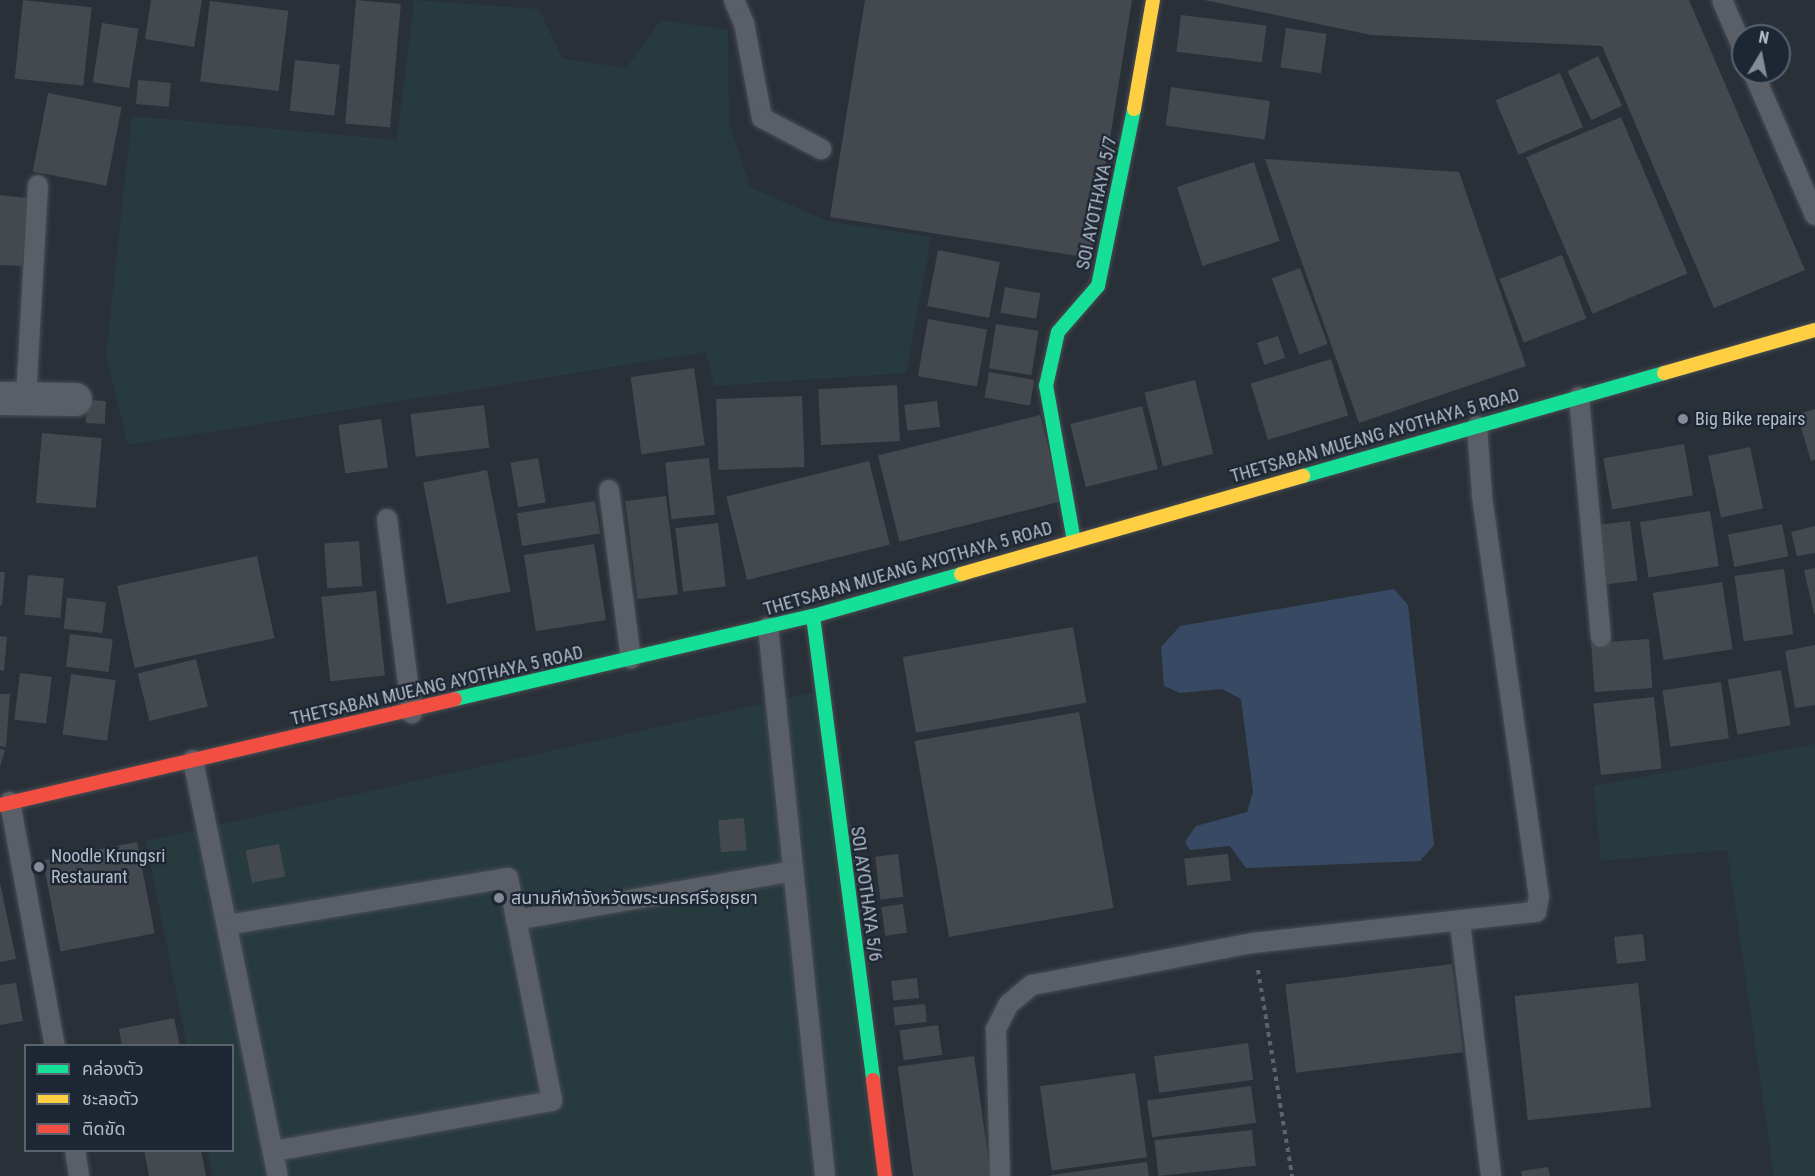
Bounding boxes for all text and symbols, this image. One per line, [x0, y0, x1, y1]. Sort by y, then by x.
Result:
north arrow [1731, 24, 1791, 84]
text: N [1757, 28, 1770, 48]
street label: SOI AYOTHAYA 5/7 [1072, 134, 1122, 272]
street label: THETSABAN MUEANG AYOTHAYA 5 ROAD [1228, 384, 1522, 488]
place label: Big Bike repairs [1695, 408, 1806, 430]
marker: Big Bike repairs [1676, 412, 1690, 426]
street label: THETSABAN MUEANG AYOTHAYA 5 ROAD [761, 517, 1055, 621]
street label: THETSABAN MUEANG AYOTHAYA 5 ROAD [289, 642, 585, 730]
street label: SOI AYOTHAYA 5/6 [846, 825, 886, 963]
place label: Noodle Krungsri Restaurant [51, 846, 165, 888]
marker: Noodle Krungsri Restaurant [32, 860, 46, 874]
place label: สนามกีฬาจังหวัดพระนครศรีอยุธยา [511, 887, 758, 909]
marker: สนามกีฬาจังหวัดพระนครศรีอยุธยา [492, 891, 506, 905]
legend [24, 1044, 234, 1152]
text: คล่องตัว [82, 1058, 144, 1079]
text: ชะลอตัว [82, 1088, 139, 1109]
text: ติดขัด [82, 1118, 125, 1139]

